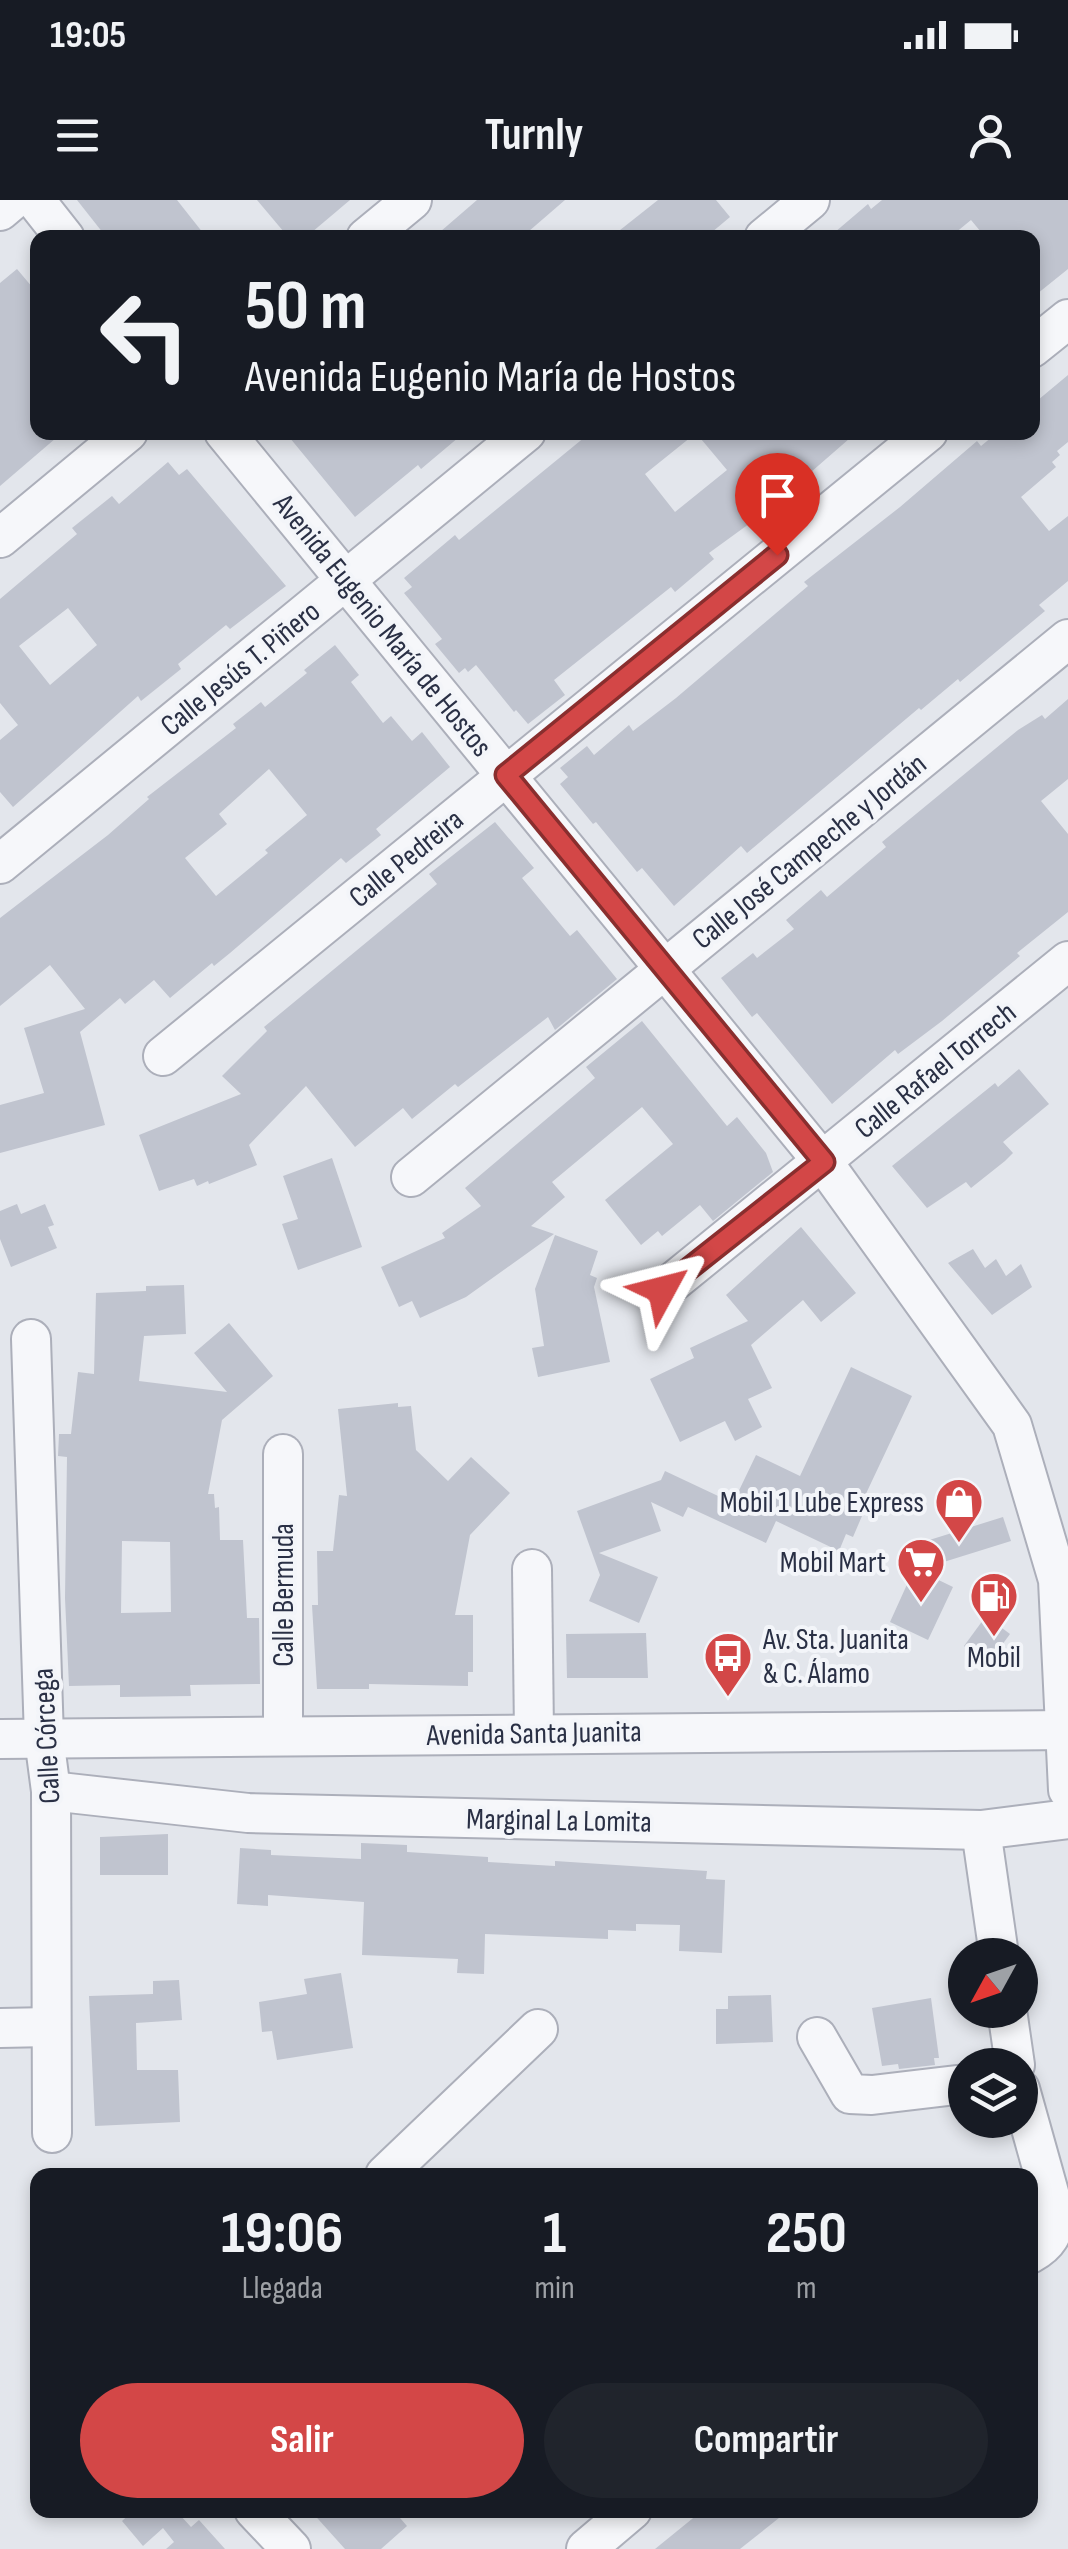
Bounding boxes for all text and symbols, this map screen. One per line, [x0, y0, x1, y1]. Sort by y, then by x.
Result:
text: 19:05 [50, 13, 126, 58]
icon: menu [50, 108, 105, 163]
text: Turnly [485, 108, 583, 163]
icon: person [963, 108, 1018, 163]
text: 50 m [245, 265, 366, 349]
icon: left [80, 270, 210, 400]
text: Avenida Eugenio María de Hostos [245, 350, 736, 405]
pin [735, 453, 820, 556]
icon: arrive [750, 468, 805, 523]
street label: Avenida Eugenio María de Hostos [265, 486, 499, 764]
street label: Calle Jesús T. Piñero [154, 594, 328, 744]
street label: Calle José Campeche y Jordán [685, 746, 934, 957]
street label: Calle Pedreira [342, 802, 471, 916]
street label: Calle Rafael Torrech [848, 995, 1024, 1147]
position arrow [610, 1238, 714, 1342]
shop icon: Mobil 1 Lube Express [933, 1476, 985, 1544]
place label: Mobil 1 Lube Express [720, 1485, 924, 1521]
street label: Calle Bermuda [266, 1523, 302, 1667]
supermarket icon: Mobil Mart [895, 1536, 947, 1604]
place label: Mobil Mart [780, 1545, 886, 1581]
fuel station icon: Mobil [968, 1570, 1020, 1638]
place label: Av. Sta. Juanita & C. Álamo [762, 1622, 909, 1692]
bus stop icon: Av. Sta. Juanita & C. Álamo [702, 1630, 754, 1698]
place label: Mobil [967, 1640, 1021, 1676]
street label: Calle Córcega [25, 1667, 69, 1805]
street label: Avenida Santa Juanita [425, 1714, 642, 1754]
street label: Marginal La Lomita [466, 1801, 652, 1841]
north arrow [948, 1938, 1038, 2028]
map controls [948, 1938, 1038, 2138]
button: layers [948, 2048, 1038, 2138]
text: 19:06 [221, 2198, 343, 2270]
text: 1 [543, 2198, 566, 2270]
text: 250 [766, 2198, 847, 2270]
text: Llegada [242, 2269, 323, 2308]
text: min [534, 2269, 575, 2308]
text: m [796, 2269, 817, 2308]
button: Salir [80, 2383, 524, 2498]
button: Compartir [544, 2383, 988, 2498]

